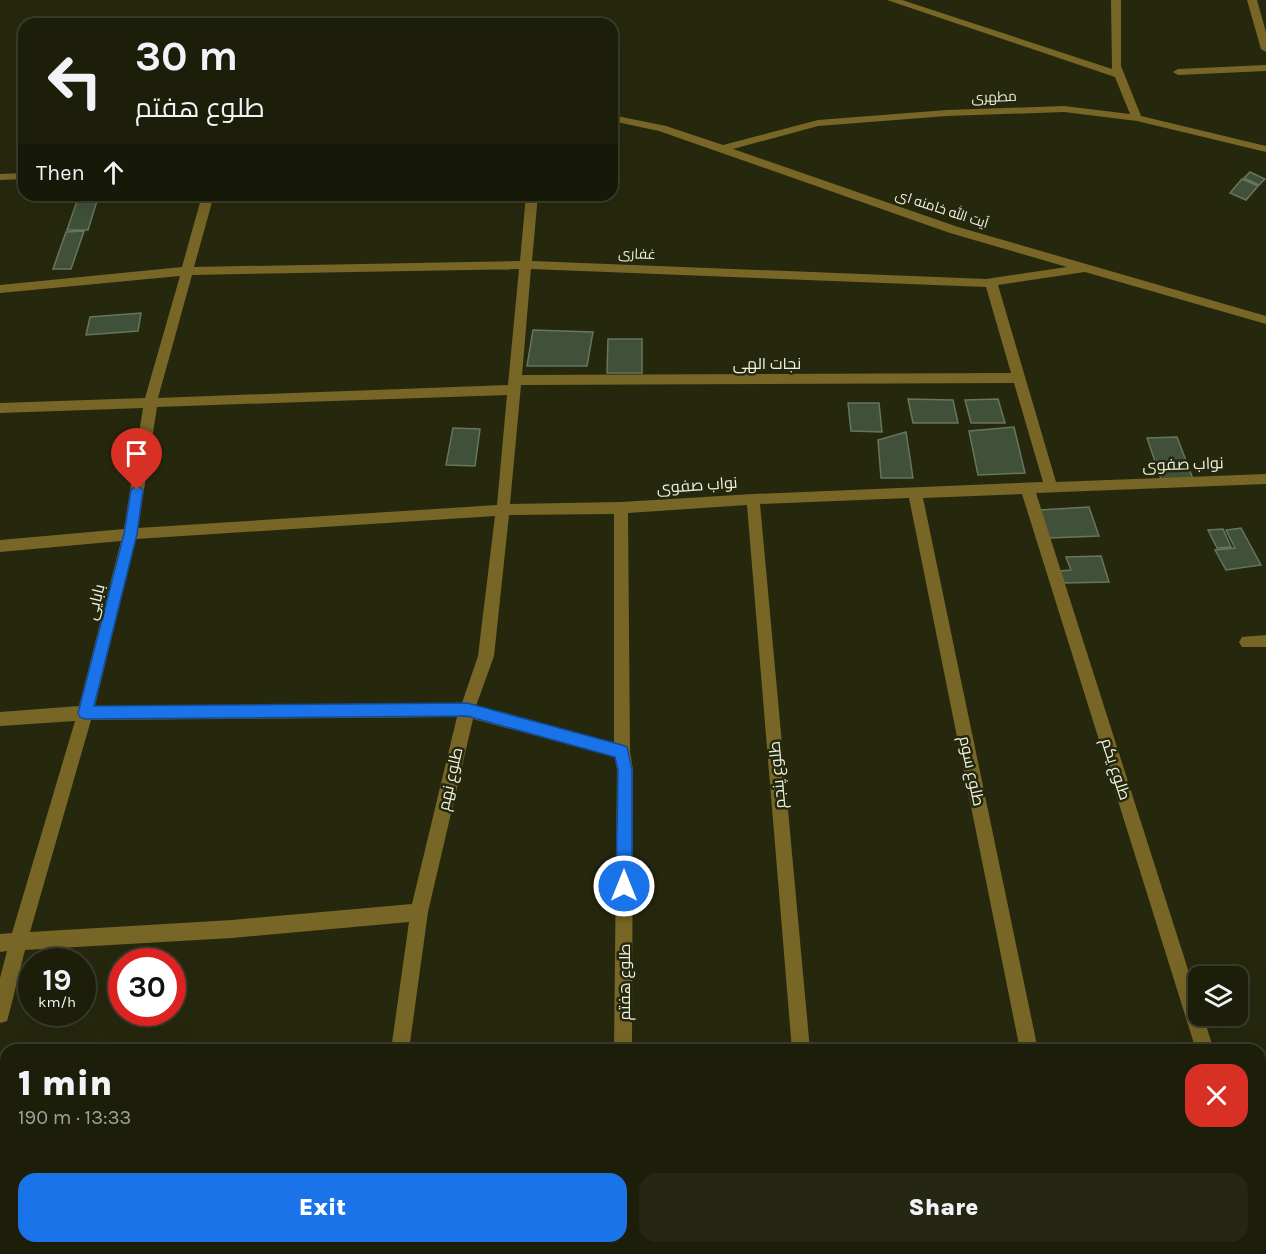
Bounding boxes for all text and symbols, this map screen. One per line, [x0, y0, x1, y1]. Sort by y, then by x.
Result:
text: 30 m [135, 31, 238, 81]
icon: left [36, 42, 114, 120]
street label: مطهری [971, 88, 1017, 106]
text: طلوع هفتم [135, 92, 265, 124]
icon: ahead [97, 156, 130, 189]
text: Then [36, 160, 85, 186]
street label: آیت الله خامنه ای [893, 185, 991, 232]
street label: غفاری [618, 245, 656, 263]
street label: نجات الهی [733, 354, 801, 374]
pin [111, 428, 162, 490]
icon: arrive [120, 437, 153, 470]
street label: نواب صفوی [1142, 453, 1224, 476]
street label: نواب صفوی [656, 473, 738, 498]
street label: بابایی [81, 582, 110, 622]
street label: طلوع سوم [953, 734, 989, 808]
street label: طلوع یکم [1095, 736, 1135, 803]
street label: طلوع پنجم [765, 740, 791, 810]
street label: طلوع نهم [434, 746, 468, 813]
position arrow [592, 854, 656, 918]
street label: طلوع هفتم [615, 944, 636, 1020]
speed limit sign: 30 [108, 948, 186, 1026]
text: 19 [42, 962, 71, 998]
map controls [1188, 966, 1248, 1026]
button: layers [1188, 966, 1248, 1026]
text: km/h [38, 993, 76, 1011]
text: 1 min [18, 1062, 112, 1104]
button: close [1185, 1064, 1248, 1127]
text: 190 m · 13:33 [18, 1106, 131, 1129]
button: Exit [18, 1173, 627, 1242]
button: Share [639, 1173, 1248, 1242]

